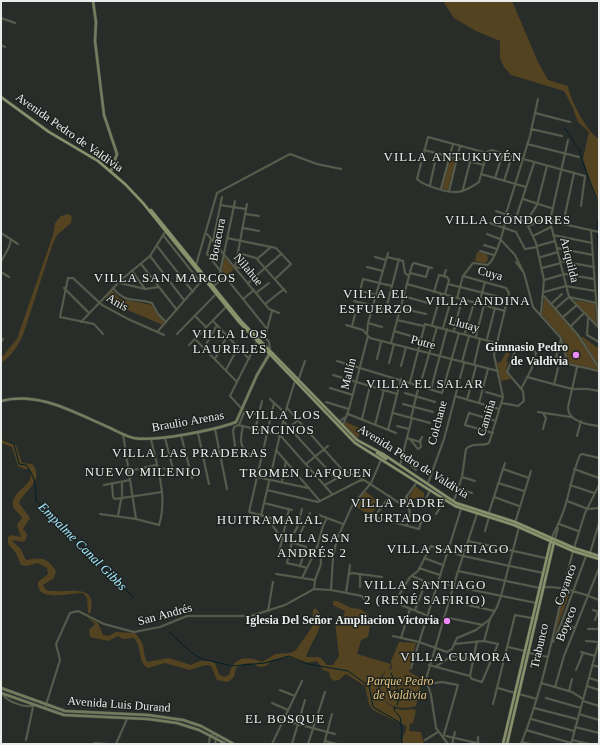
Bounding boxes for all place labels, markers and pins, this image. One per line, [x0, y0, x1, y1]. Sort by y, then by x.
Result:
place label: Gimnasio Pedro de Valdivia [485, 341, 568, 369]
marker: Gimnasio Pedro de Valdivia [571, 350, 581, 360]
place label: Iglesia Del Señor Ampliacion Victoria [245, 614, 439, 628]
marker: Iglesia Del Señor Ampliacion Victoria [442, 616, 452, 626]

